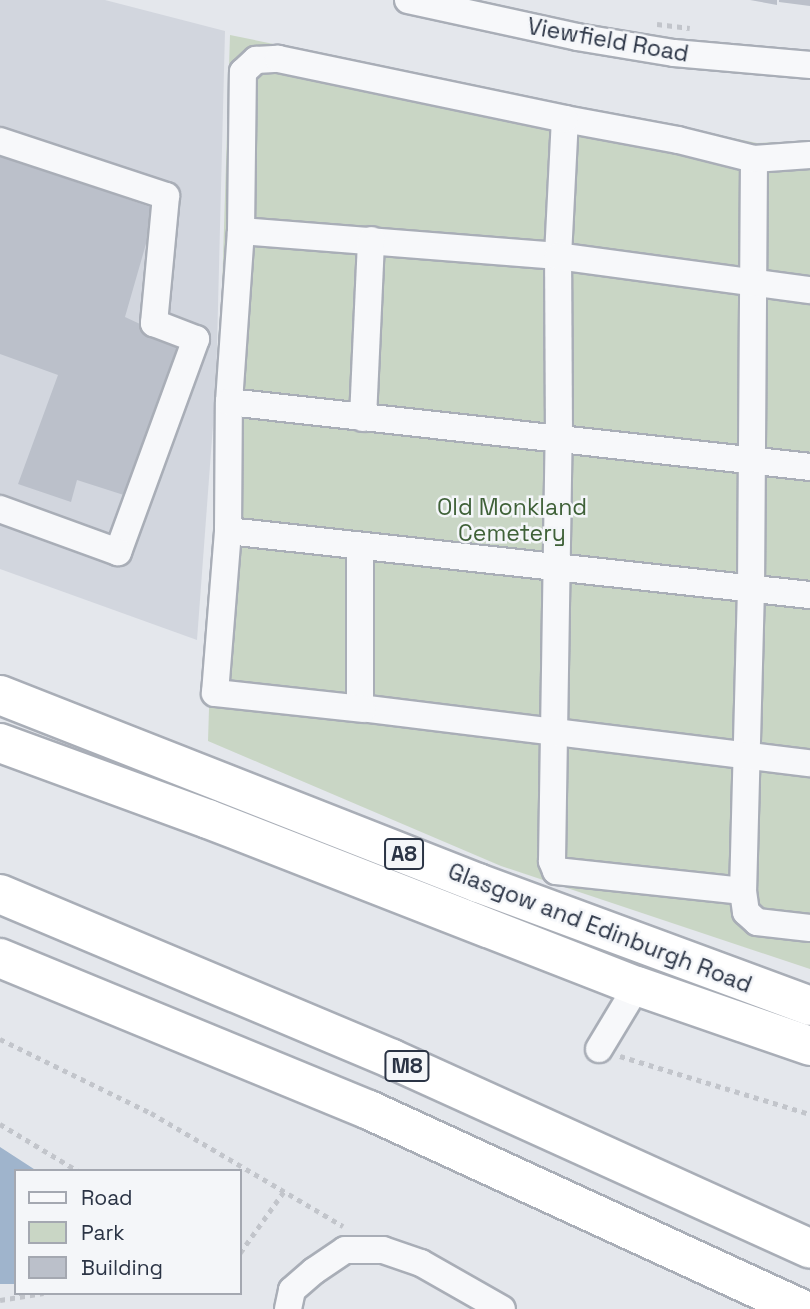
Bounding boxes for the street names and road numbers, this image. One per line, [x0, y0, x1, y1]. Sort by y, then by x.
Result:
street label: Viewfield Road [525, 12, 691, 68]
road number: A8 [383, 836, 425, 872]
street label: Glasgow and Edinburgh Road [444, 857, 756, 999]
road number: M8 [384, 1048, 430, 1084]

